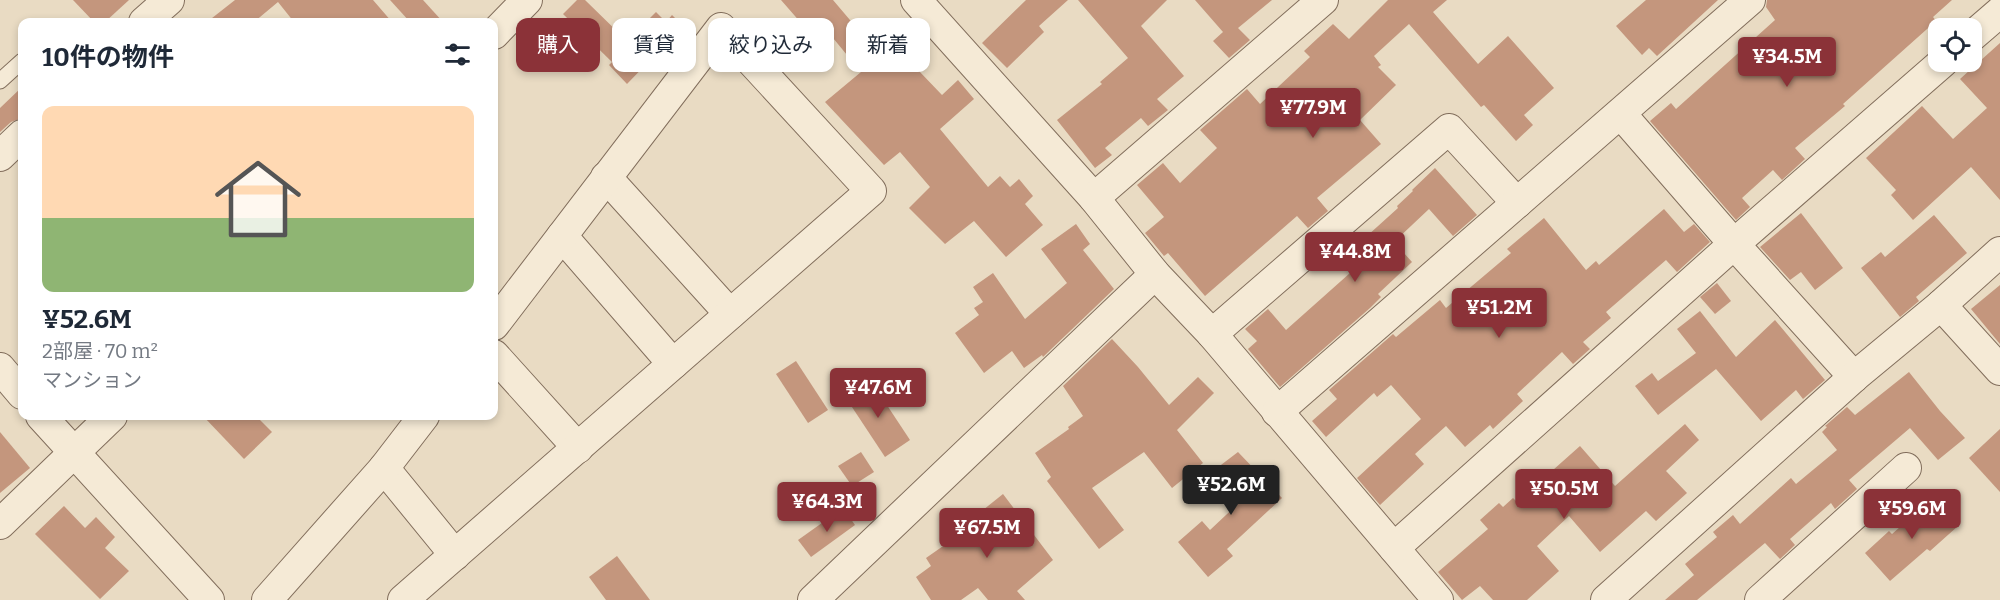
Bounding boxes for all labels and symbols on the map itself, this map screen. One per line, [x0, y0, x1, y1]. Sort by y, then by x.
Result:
pin: ¥34.5M [1738, 37, 1836, 88]
pin: ¥77.9M [1264, 88, 1362, 139]
pin: ¥44.8M [1306, 232, 1404, 283]
pin: ¥51.2M [1450, 288, 1548, 339]
pin: ¥47.6M [829, 368, 927, 419]
pin: ¥52.6M [1182, 465, 1280, 516]
pin: ¥50.5M [1515, 469, 1613, 520]
pin: ¥64.3M [778, 482, 876, 533]
pin: ¥59.6M [1863, 489, 1961, 540]
pin: ¥67.5M [938, 508, 1036, 559]

